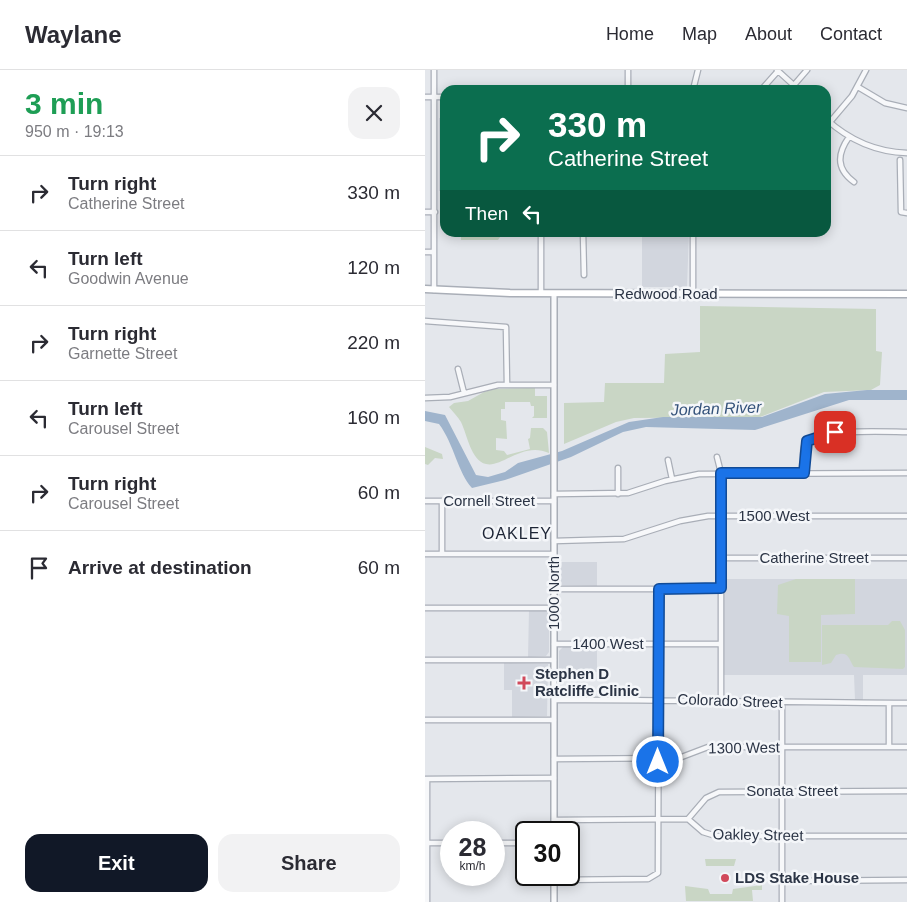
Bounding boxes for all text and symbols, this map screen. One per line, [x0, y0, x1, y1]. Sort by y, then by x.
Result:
text: Waylane [25, 21, 121, 48]
text: Home [606, 24, 654, 44]
text: Map [682, 24, 717, 44]
text: About [745, 24, 792, 44]
text: Contact [820, 24, 882, 44]
text: 3 min [25, 87, 103, 120]
button: close [348, 87, 400, 139]
icon: right [465, 105, 530, 170]
text: 330 m [548, 105, 647, 144]
text: 950 m · 19:13 [25, 123, 124, 140]
text: Catherine Street [548, 146, 708, 171]
text: Turn right [68, 173, 156, 194]
icon: right [25, 179, 53, 207]
text: 330 m [347, 182, 400, 203]
text: Catherine Street [68, 195, 185, 212]
icon: left [518, 200, 546, 228]
text: Then [465, 203, 508, 224]
text: Turn left [68, 248, 143, 269]
icon: left [25, 254, 53, 282]
text: 120 m [347, 257, 400, 278]
text: Goodwin Avenue [68, 270, 189, 287]
street label: Redwood Road [614, 285, 718, 302]
text: Turn right [68, 323, 156, 344]
icon: right [25, 329, 53, 357]
text: 220 m [347, 332, 400, 353]
text: Garnette Street [68, 345, 177, 362]
text: Turn left [68, 398, 143, 419]
water label: Jordan River [669, 398, 762, 419]
icon: left [25, 404, 53, 432]
text: 160 m [347, 407, 400, 428]
pin [814, 411, 856, 453]
icon: arrive [821, 418, 849, 446]
text: Carousel Street [68, 420, 179, 437]
text: Turn right [68, 473, 156, 494]
icon: right [25, 479, 53, 507]
text: 60 m [358, 482, 400, 503]
street label: Cornell Street [443, 492, 536, 509]
text: Carousel Street [68, 495, 179, 512]
street label: 1500 West [738, 507, 811, 524]
district label: OAKLEY [482, 525, 552, 542]
street label: Catherine Street [759, 549, 869, 566]
icon: arrive [25, 554, 53, 582]
street label: 1000 North [545, 556, 562, 630]
text: Arrive at destination [68, 557, 252, 578]
text: 60 m [358, 557, 400, 578]
street label: 1400 West [572, 635, 645, 652]
place label: Stephen D Ratcliffe Clinic [535, 665, 639, 699]
marker: Stephen D Ratcliffe Clinic [517, 676, 531, 690]
street label: Colorado Street [677, 690, 784, 711]
position arrow [631, 735, 683, 787]
street label: 1300 West [708, 738, 781, 757]
street label: Sonata Street [746, 782, 839, 799]
speed limit sign: 30 [515, 821, 580, 886]
street label: Oakley Street [712, 825, 804, 844]
text: 28 [459, 833, 486, 861]
button: Exit [25, 834, 208, 892]
button: Share [218, 834, 400, 892]
text: km/h [459, 859, 486, 873]
place label: LDS Stake House [735, 869, 859, 886]
marker: LDS Stake House [719, 872, 731, 884]

